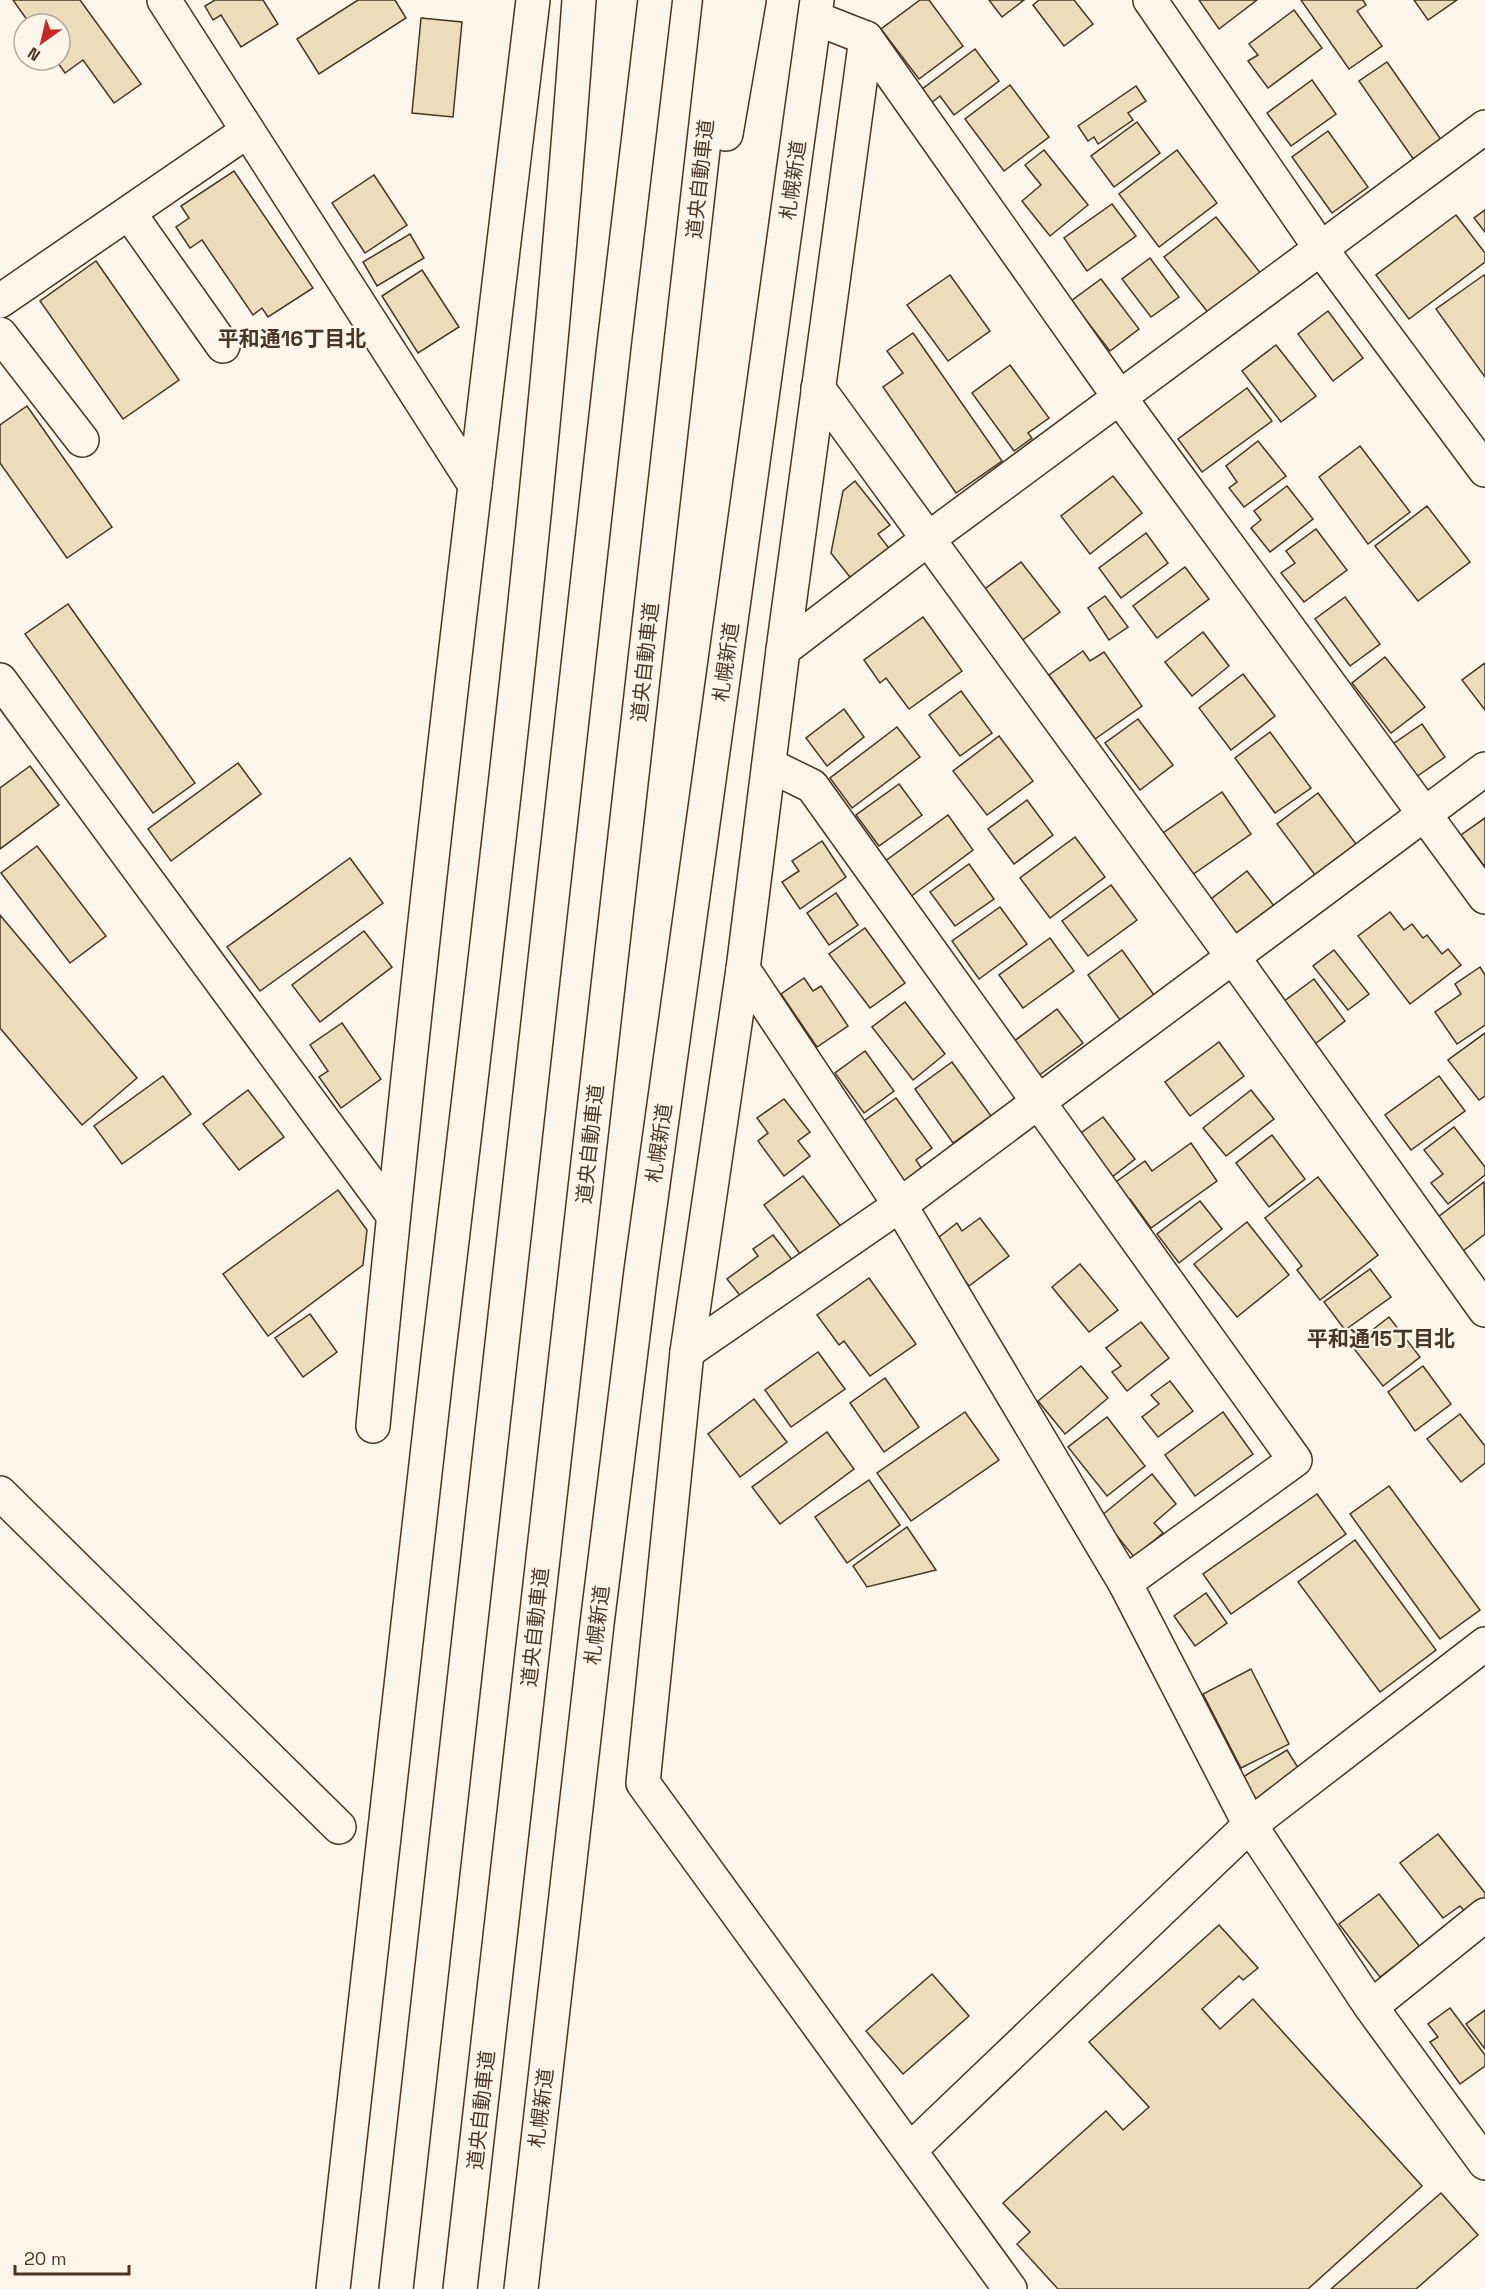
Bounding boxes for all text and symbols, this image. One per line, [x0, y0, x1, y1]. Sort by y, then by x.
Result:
north arrow [12, 12, 72, 72]
text: N [24, 42, 44, 66]
street label: 道央自動車道 [681, 118, 719, 240]
street label: 札幌新道 [775, 139, 811, 221]
district label: 平和通16丁目北 [218, 325, 366, 352]
street label: 道央自動車道 [626, 601, 664, 723]
street label: 札幌新道 [708, 621, 744, 703]
street label: 道央自動車道 [571, 1083, 609, 1205]
street label: 札幌新道 [641, 1102, 677, 1184]
district label: 平和通15丁目北 [1307, 1325, 1455, 1352]
street label: 道央自動車道 [516, 1566, 554, 1688]
street label: 札幌新道 [579, 1584, 615, 1666]
street label: 道央自動車道 [462, 2049, 500, 2171]
street label: 札幌新道 [523, 2067, 559, 2149]
scale bar [15, 2238, 129, 2276]
text: 20 m [24, 2247, 67, 2270]

